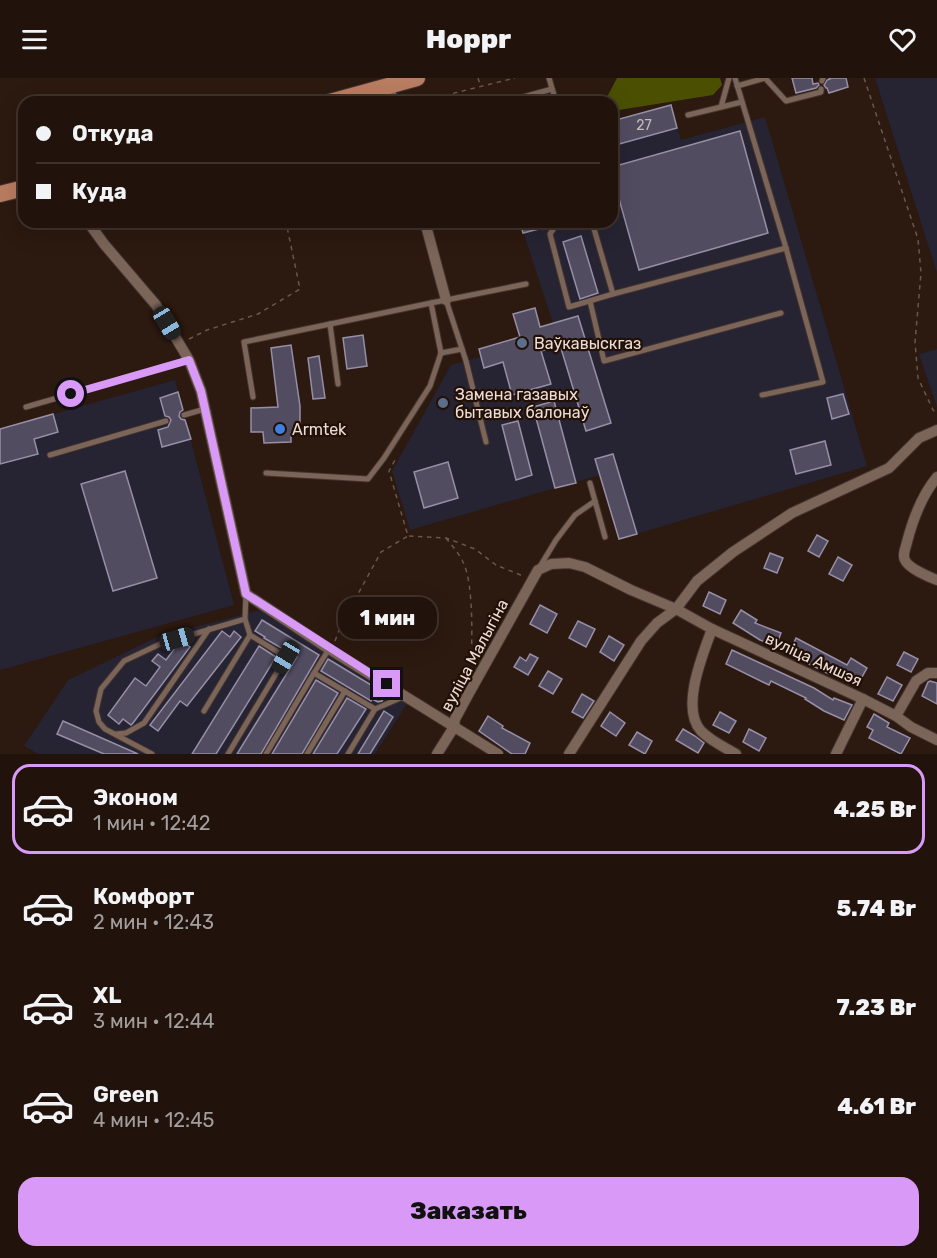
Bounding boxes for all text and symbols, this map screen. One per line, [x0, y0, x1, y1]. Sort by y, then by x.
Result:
icon: menu [18, 23, 51, 56]
text: Hoppr [426, 23, 511, 55]
icon: heart [886, 23, 919, 56]
house number: 27 [636, 117, 652, 134]
text: Откуда [72, 120, 154, 147]
text: Куда [72, 178, 127, 205]
car [150, 303, 184, 343]
place label: Ваўкавыскгаз [534, 334, 641, 353]
marker: Ваўкавыскгаз [515, 336, 529, 350]
route start [57, 380, 84, 407]
place label: Замена газавых бытавых балонаў [455, 385, 590, 422]
marker: Замена газавых бытавых балонаў [436, 396, 450, 410]
place label: Armtek [292, 420, 347, 439]
marker: Armtek [273, 422, 287, 436]
street label: вуліца Малыгіна [437, 596, 512, 715]
callout: 1 мин [338, 597, 436, 639]
text: 1 мин [360, 606, 415, 630]
car [157, 625, 197, 653]
street label: вуліца Амшэя [762, 629, 865, 690]
car [269, 637, 303, 677]
route end [373, 670, 400, 697]
icon: car [21, 782, 75, 836]
text: Эконом [93, 784, 178, 811]
text: 4.25 Br [833, 796, 916, 823]
text: 1 мин · 12:42 [93, 811, 210, 835]
icon: car [21, 881, 75, 935]
text: Комфорт [93, 883, 194, 910]
text: 5.74 Br [836, 895, 916, 922]
text: 2 мин · 12:43 [93, 910, 214, 934]
icon: car [21, 980, 75, 1034]
text: XL [93, 982, 121, 1009]
text: 7.23 Br [837, 994, 916, 1021]
text: 3 мин · 12:44 [93, 1009, 215, 1033]
icon: car [21, 1079, 75, 1133]
text: Green [93, 1081, 159, 1108]
text: 4.61 Br [837, 1093, 916, 1120]
text: 4 мин · 12:45 [93, 1108, 214, 1132]
button: Заказать [18, 1177, 919, 1246]

